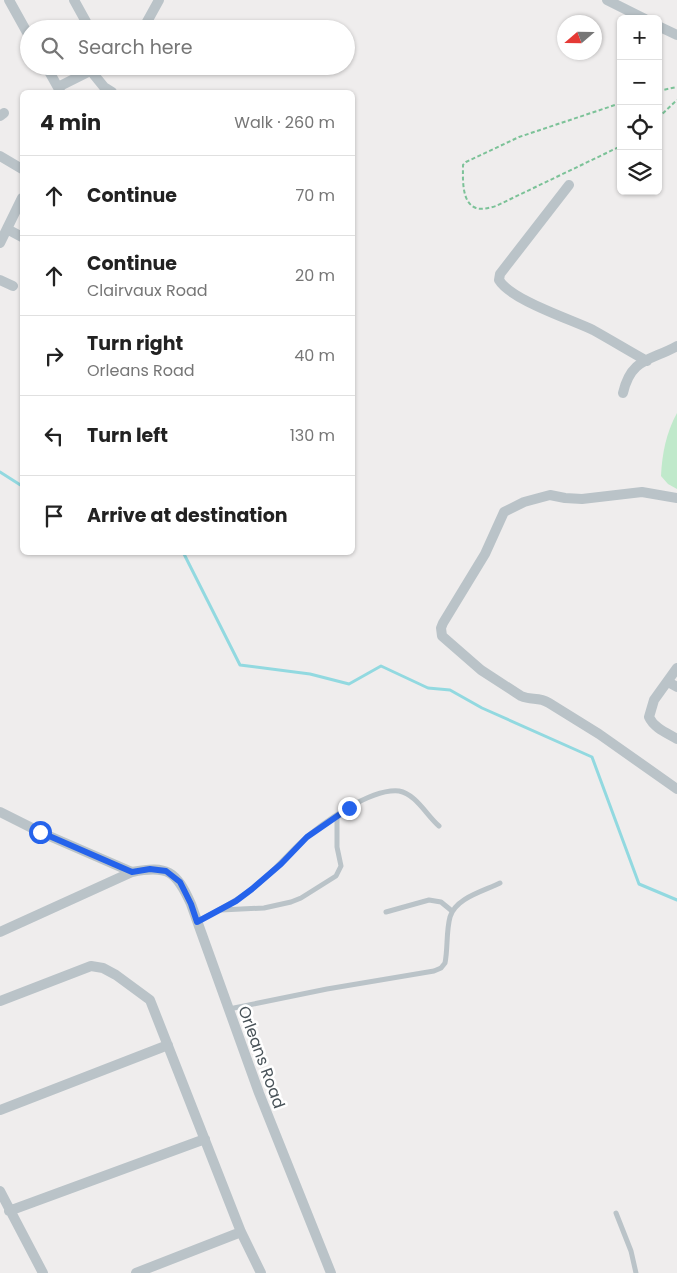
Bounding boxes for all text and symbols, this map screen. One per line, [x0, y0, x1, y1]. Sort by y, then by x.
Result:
north arrow [557, 15, 602, 60]
map controls [617, 15, 662, 195]
button: + [617, 15, 662, 60]
search box [20, 20, 355, 75]
icon: search [38, 34, 66, 62]
text: Search here [78, 34, 192, 61]
button: − [617, 60, 662, 105]
button: locate [617, 105, 662, 150]
text: 4 min [40, 108, 101, 137]
text: Walk · 260 m [234, 111, 335, 134]
button: layers [617, 150, 662, 195]
icon: ahead [40, 182, 68, 210]
text: Continue [87, 182, 177, 209]
text: 70 m [295, 184, 335, 207]
text: Continue [87, 250, 177, 277]
icon: ahead [40, 262, 68, 290]
text: 20 m [295, 264, 335, 287]
text: Clairvaux Road [87, 279, 208, 302]
text: Turn right [87, 330, 183, 357]
icon: right [40, 342, 68, 370]
text: 40 m [294, 344, 335, 367]
text: Orleans Road [87, 359, 195, 382]
icon: left [40, 422, 68, 450]
text: Turn left [87, 422, 168, 449]
text: 130 m [290, 424, 335, 447]
icon: arrive [40, 502, 68, 530]
text: Arrive at destination [87, 502, 288, 529]
route end [338, 797, 361, 820]
route start [29, 821, 52, 844]
street label: Orleans Road [232, 1003, 291, 1112]

